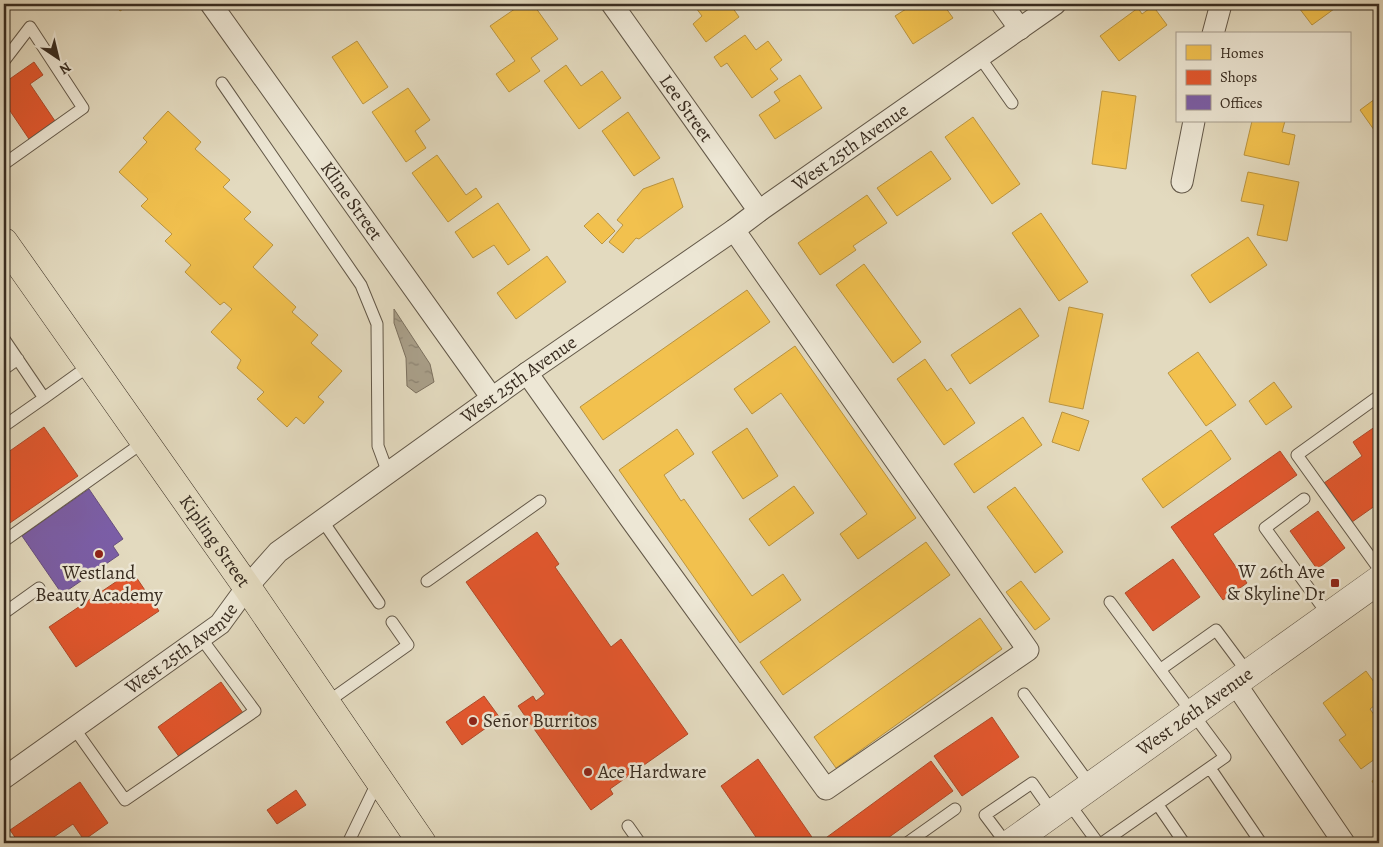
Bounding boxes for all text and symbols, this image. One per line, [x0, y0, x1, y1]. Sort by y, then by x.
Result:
north arrow [32, 32, 82, 82]
legend [1176, 32, 1350, 122]
text: Homes [1220, 43, 1264, 63]
text: N [56, 58, 75, 79]
text: Shops [1220, 67, 1257, 87]
street label: Lee Street [653, 69, 719, 147]
text: Offices [1220, 93, 1263, 113]
street label: West 25th Avenue [786, 97, 914, 197]
street label: Kline Street [314, 156, 389, 246]
street label: West 25th Avenue [455, 329, 582, 430]
street label: Kipling Street [173, 490, 256, 593]
marker: Westland Beauty Academy [93, 548, 105, 560]
place label: W 26th Ave & Skyline Dr [1227, 559, 1325, 607]
place label: Westland Beauty Academy [35, 560, 163, 608]
marker: W 26th Ave & Skyline Dr [1329, 577, 1341, 589]
street label: West 25th Avenue [119, 598, 244, 701]
street label: West 26th Avenue [1131, 661, 1258, 763]
place label: Señor Burritos [483, 708, 597, 734]
marker: Señor Burritos [467, 715, 479, 727]
place label: Ace Hardware [597, 759, 707, 785]
marker: Ace Hardware [582, 766, 594, 778]

